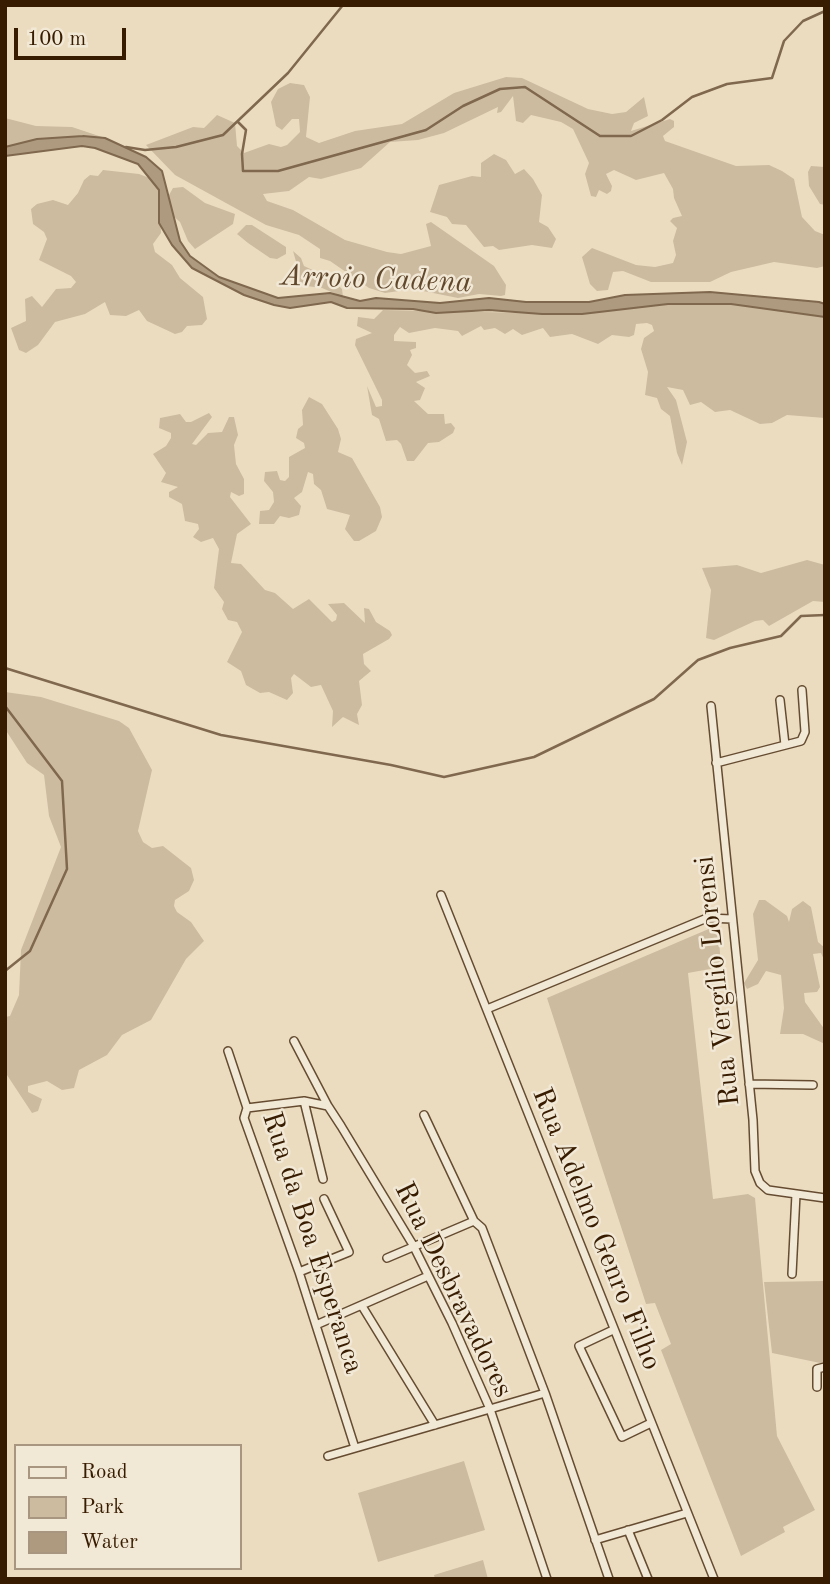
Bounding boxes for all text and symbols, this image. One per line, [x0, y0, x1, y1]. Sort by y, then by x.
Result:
scale bar [18, 14, 130, 58]
text: 100 m [27, 29, 86, 50]
water label: Arroio Cadena [280, 259, 472, 301]
street label: Rua Vergílio Lorensi [688, 854, 748, 1108]
street label: Rua Adelmo Genro Filho [524, 1083, 668, 1375]
street label: Rua da Boa Esperanca [254, 1108, 370, 1378]
street label: Rua Desbravadores [386, 1177, 520, 1403]
legend [14, 1444, 242, 1570]
text: Road [81, 1462, 128, 1483]
text: Park [81, 1497, 124, 1518]
text: Water [81, 1532, 138, 1553]

